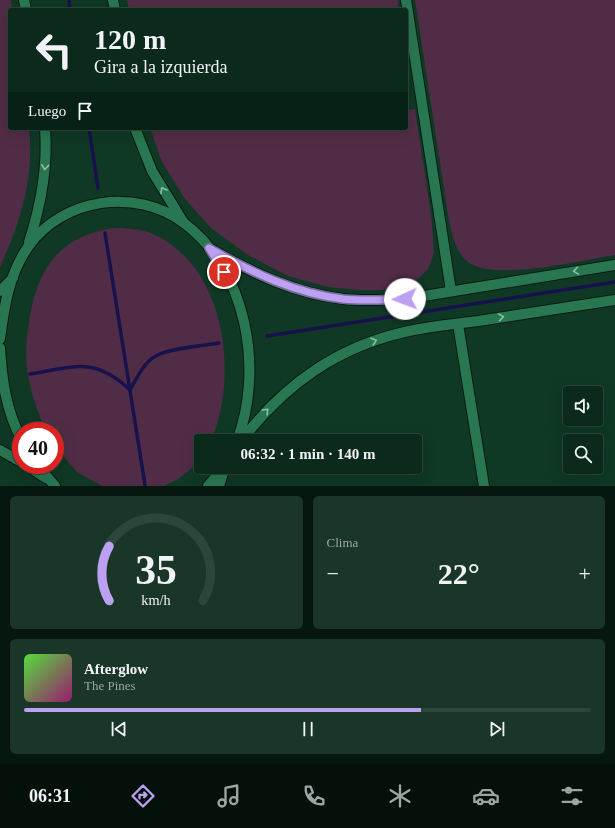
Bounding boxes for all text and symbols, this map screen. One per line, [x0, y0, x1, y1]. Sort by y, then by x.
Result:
icon: left [28, 24, 80, 76]
text: 120 m [94, 24, 166, 55]
text: Gira a la izquierda [94, 57, 227, 77]
icon: arrive [74, 100, 96, 122]
text: Luego [28, 103, 66, 119]
one-way arrow [41, 164, 50, 170]
one-way arrow [160, 187, 167, 194]
pin [207, 255, 241, 289]
icon: arrive [213, 261, 235, 283]
one-way arrow [573, 266, 580, 275]
position arrow [384, 278, 426, 320]
one-way arrow [498, 313, 504, 322]
one-way arrow [370, 337, 377, 346]
map controls [563, 386, 603, 474]
button: sound [563, 386, 603, 426]
one-way arrow [261, 408, 269, 416]
speed limit sign: 40 [12, 422, 64, 474]
button: search [563, 434, 603, 474]
text: 06:32 · 1 min · 140 m [241, 446, 376, 462]
text: Clima [327, 535, 358, 550]
text: 35 [135, 546, 177, 592]
text: 22° [438, 557, 480, 590]
text: − [327, 561, 339, 586]
text: + [579, 561, 591, 586]
text: km/h [142, 591, 171, 607]
text: Afterglow [84, 661, 148, 677]
text: The Pines [84, 678, 136, 693]
icon: previous [108, 718, 130, 740]
icon: pause [297, 718, 319, 740]
icon: next [486, 718, 508, 740]
icon: directions [129, 782, 157, 810]
icon: music [215, 782, 243, 810]
icon: phone [300, 782, 328, 810]
icon: climate [386, 782, 414, 810]
icon: car [472, 782, 500, 810]
icon: filters [558, 782, 586, 810]
text: 06:31 [29, 786, 71, 806]

